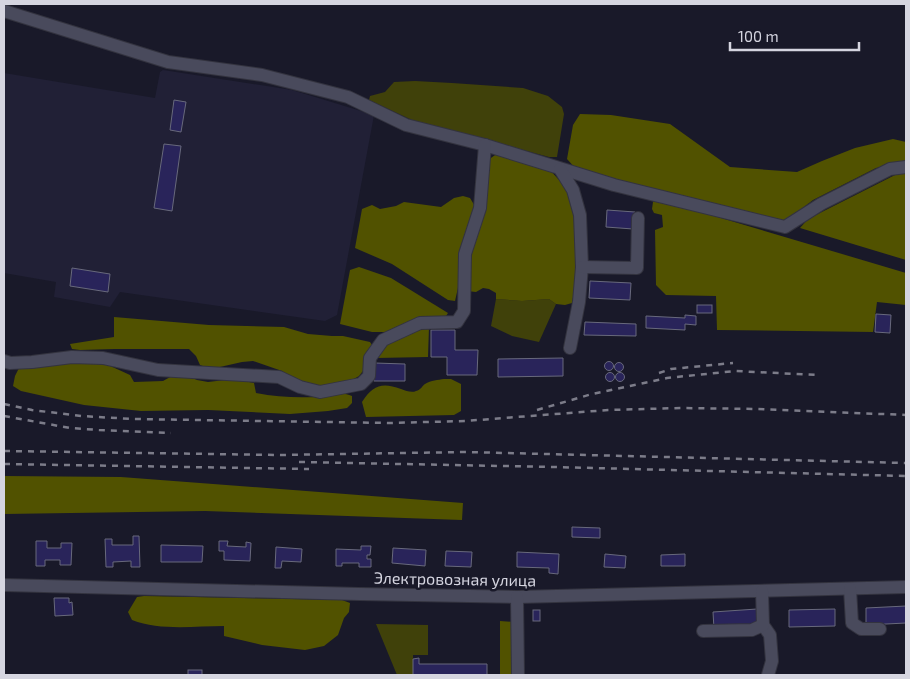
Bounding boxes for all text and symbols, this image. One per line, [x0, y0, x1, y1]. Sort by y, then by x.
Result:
scale bar [730, 20, 859, 52]
text: 100 m [738, 27, 779, 45]
street label: Электровозная улица [374, 568, 536, 590]

